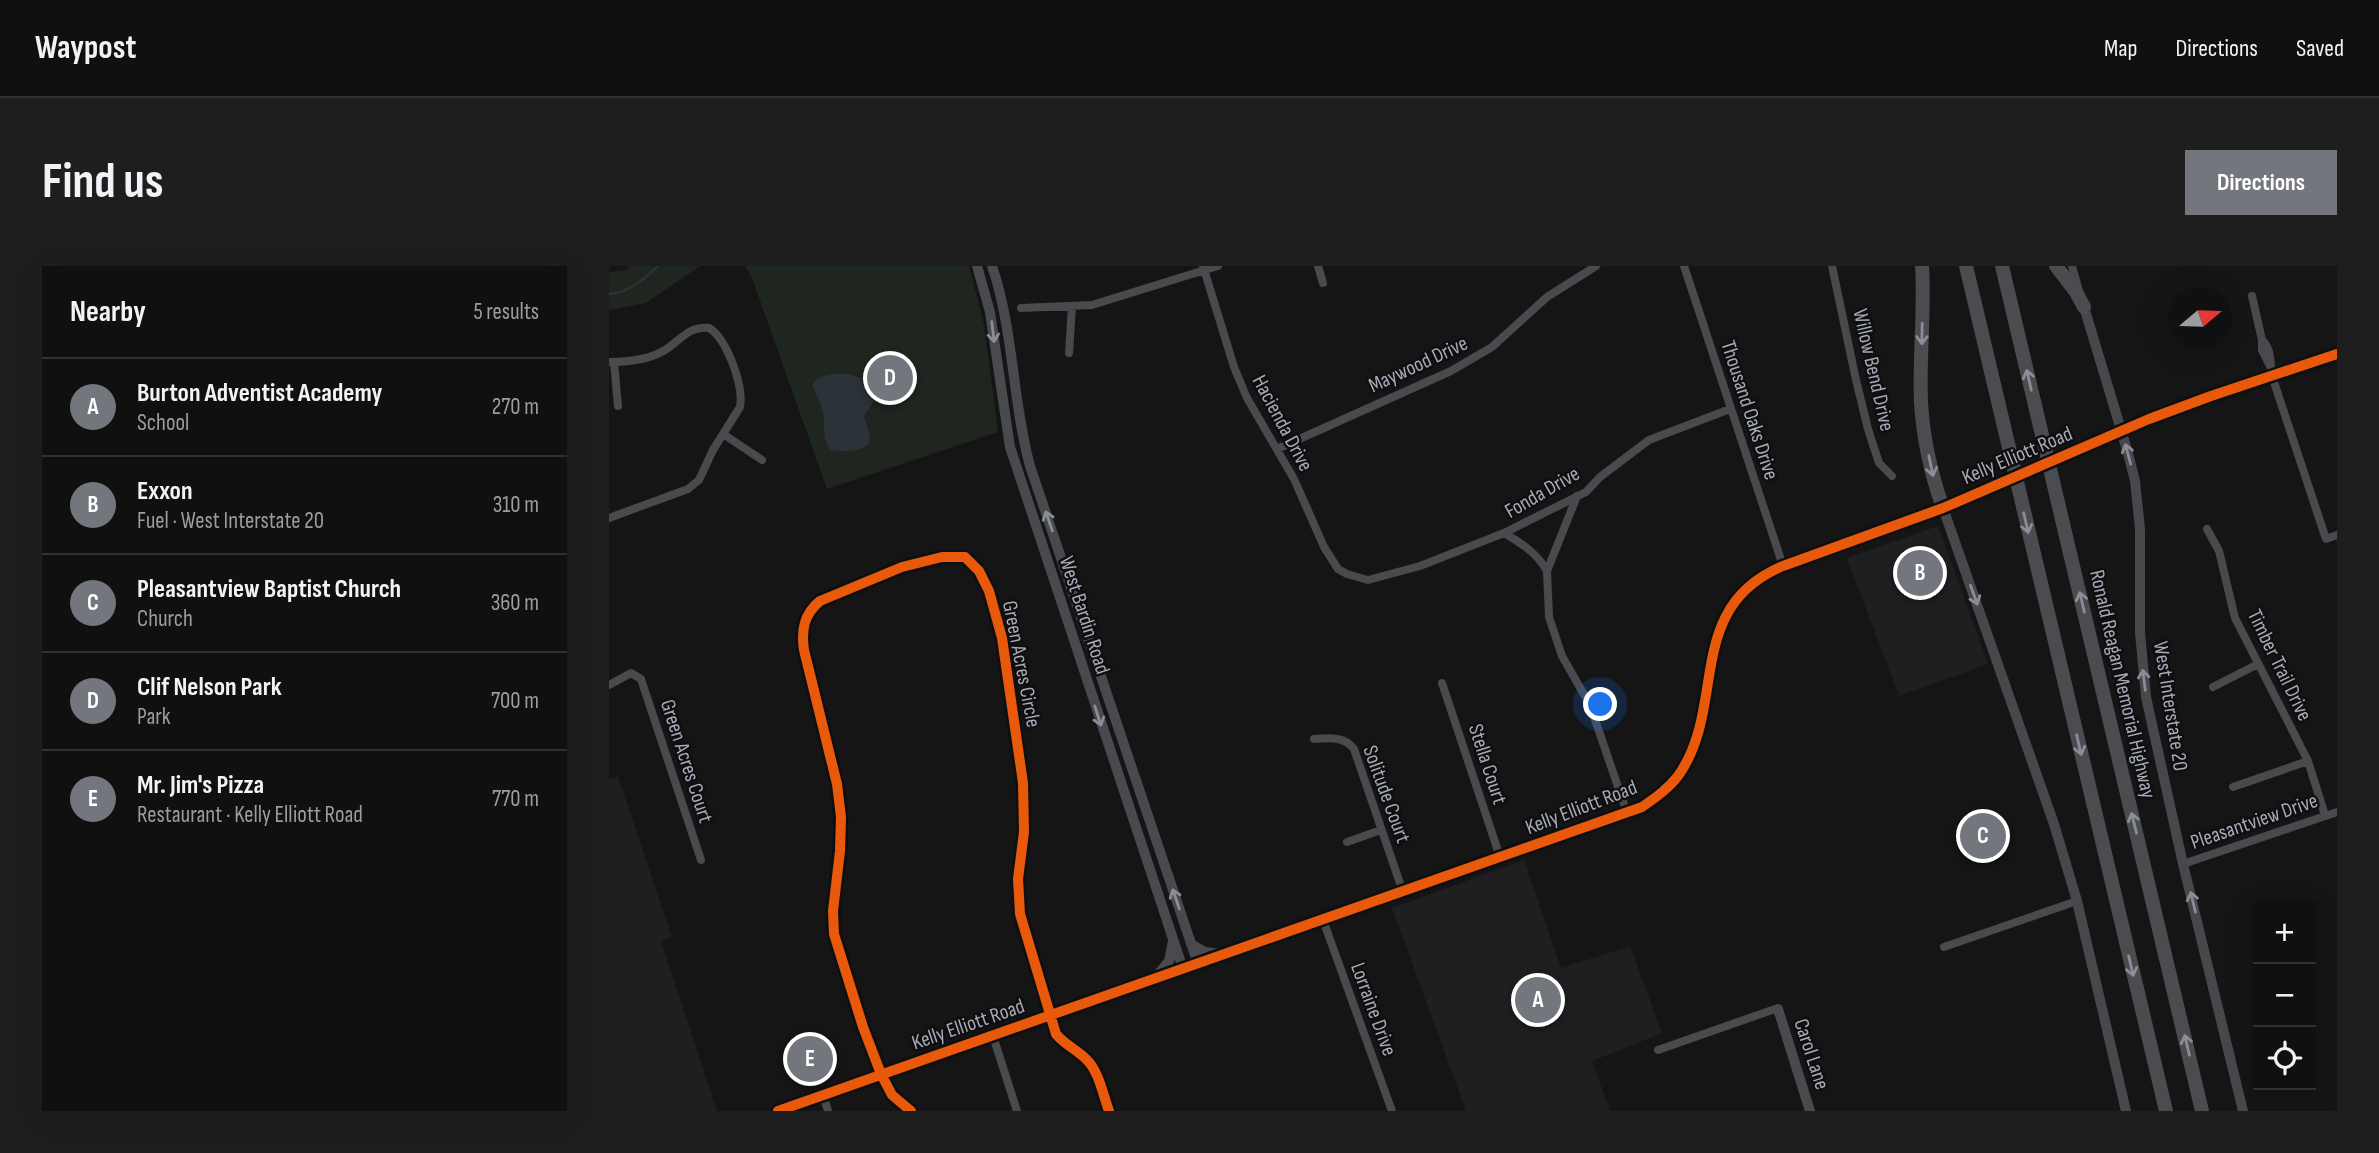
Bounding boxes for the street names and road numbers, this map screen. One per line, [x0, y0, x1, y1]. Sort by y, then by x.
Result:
street label: Willow Bend Drive [1847, 307, 1900, 434]
street label: Maywood Drive [1365, 331, 1472, 398]
street label: Thousand Oaks Drive [1715, 337, 1784, 483]
street label: Hacienda Drive [1247, 371, 1318, 476]
street label: Kelly Elliott Road [1958, 421, 2076, 490]
street label: Fonda Drive [1500, 461, 1584, 524]
street label: West Bardin Road [1054, 553, 1115, 677]
street label: Ronald Reagan Memorial Highway [2084, 567, 2161, 801]
street label: Green Acres Circle [997, 599, 1046, 730]
street label: Timber Trail Drive [2242, 605, 2317, 725]
street label: West Interstate 20 [2148, 640, 2193, 773]
street label: Green Acres Court [655, 696, 718, 826]
street label: Stella Court [1463, 721, 1512, 808]
street label: Solitude Court [1357, 742, 1416, 846]
street label: Kelly Elliott Road [1522, 775, 1640, 840]
street label: Pleasantview Drive [2187, 788, 2321, 855]
street label: Lorraine Drive [1345, 959, 1402, 1059]
street label: Kelly Elliott Road [909, 994, 1028, 1055]
street label: Carol Lane [1788, 1016, 1835, 1093]

